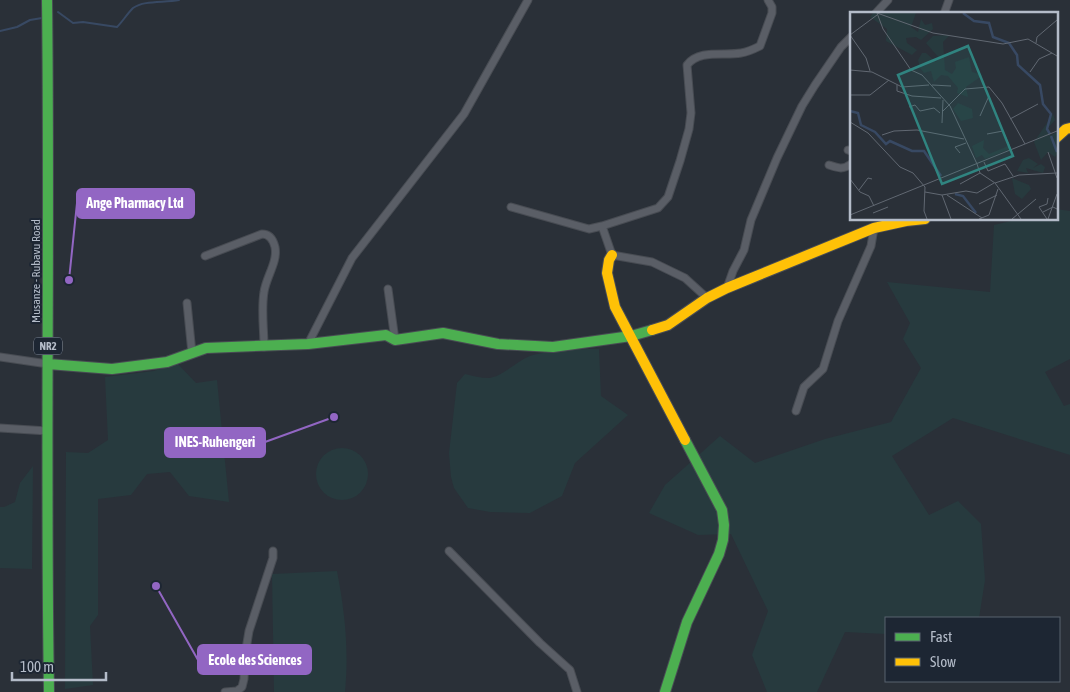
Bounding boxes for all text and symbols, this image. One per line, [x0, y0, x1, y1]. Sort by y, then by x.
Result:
inset map [850, 12, 1058, 220]
callout: Ange Pharmacy Ltd [77, 189, 194, 218]
text: Ange Pharmacy Ltd [85, 195, 184, 211]
street label: Musanze - Rubavu Road [29, 219, 43, 323]
road number: NR2 [34, 338, 62, 354]
callout: INES-Ruhengeri [165, 428, 265, 457]
text: INES-Ruhengeri [175, 434, 255, 450]
legend [885, 617, 1060, 682]
text: Fast [930, 628, 952, 645]
callout: Ecole des Sciences [198, 645, 311, 674]
scale bar [12, 650, 106, 682]
text: Ecole des Sciences [208, 652, 302, 668]
text: Slow [930, 653, 956, 670]
text: 100 m [20, 658, 54, 675]

